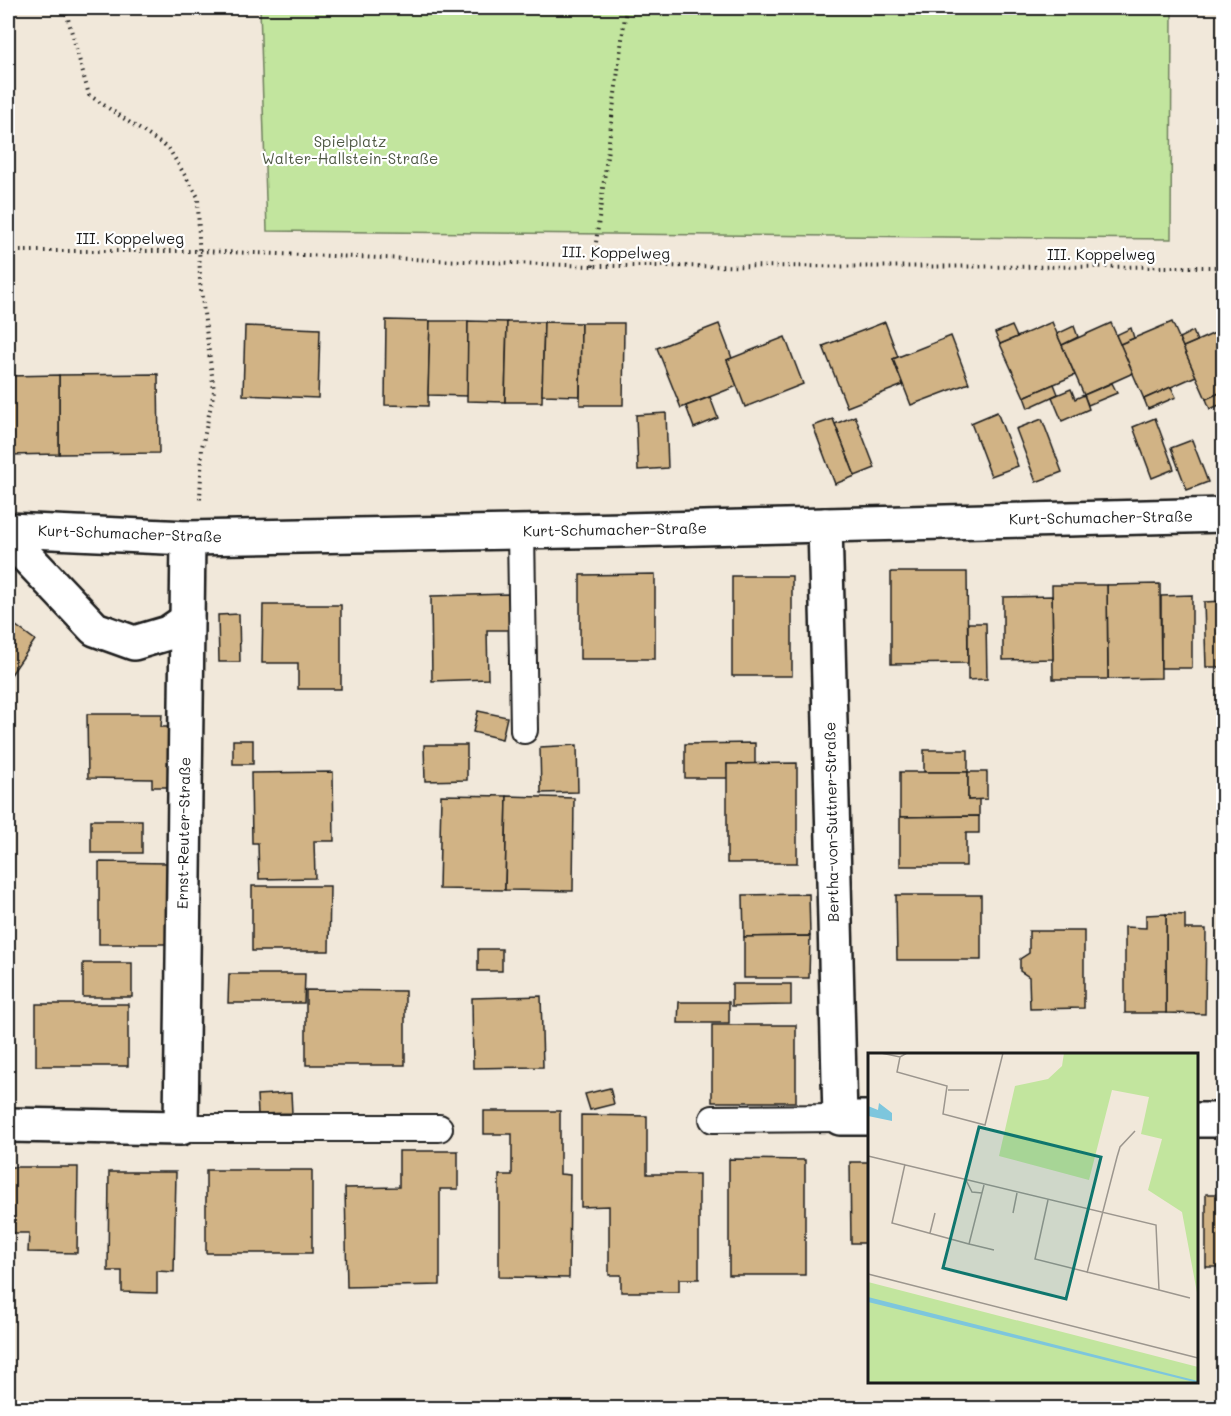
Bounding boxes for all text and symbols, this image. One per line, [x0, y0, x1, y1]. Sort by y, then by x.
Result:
park label: Spielplatz Walter-Hallstein-Straße [262, 131, 438, 168]
street label: III. Koppelweg [76, 228, 184, 248]
street label: III. Koppelweg [562, 241, 671, 263]
street label: III. Koppelweg [1047, 244, 1155, 264]
street label: Kurt-Schumacher-Straße [1009, 505, 1193, 529]
street label: Kurt-Schumacher-Straße [523, 517, 707, 541]
street label: Kurt-Schumacher-Straße [38, 520, 222, 546]
street label: Bertha-von-Suttner-Straße [819, 722, 843, 922]
street label: Ernst-Reuter-Straße [172, 757, 194, 909]
inset map [868, 1053, 1198, 1383]

